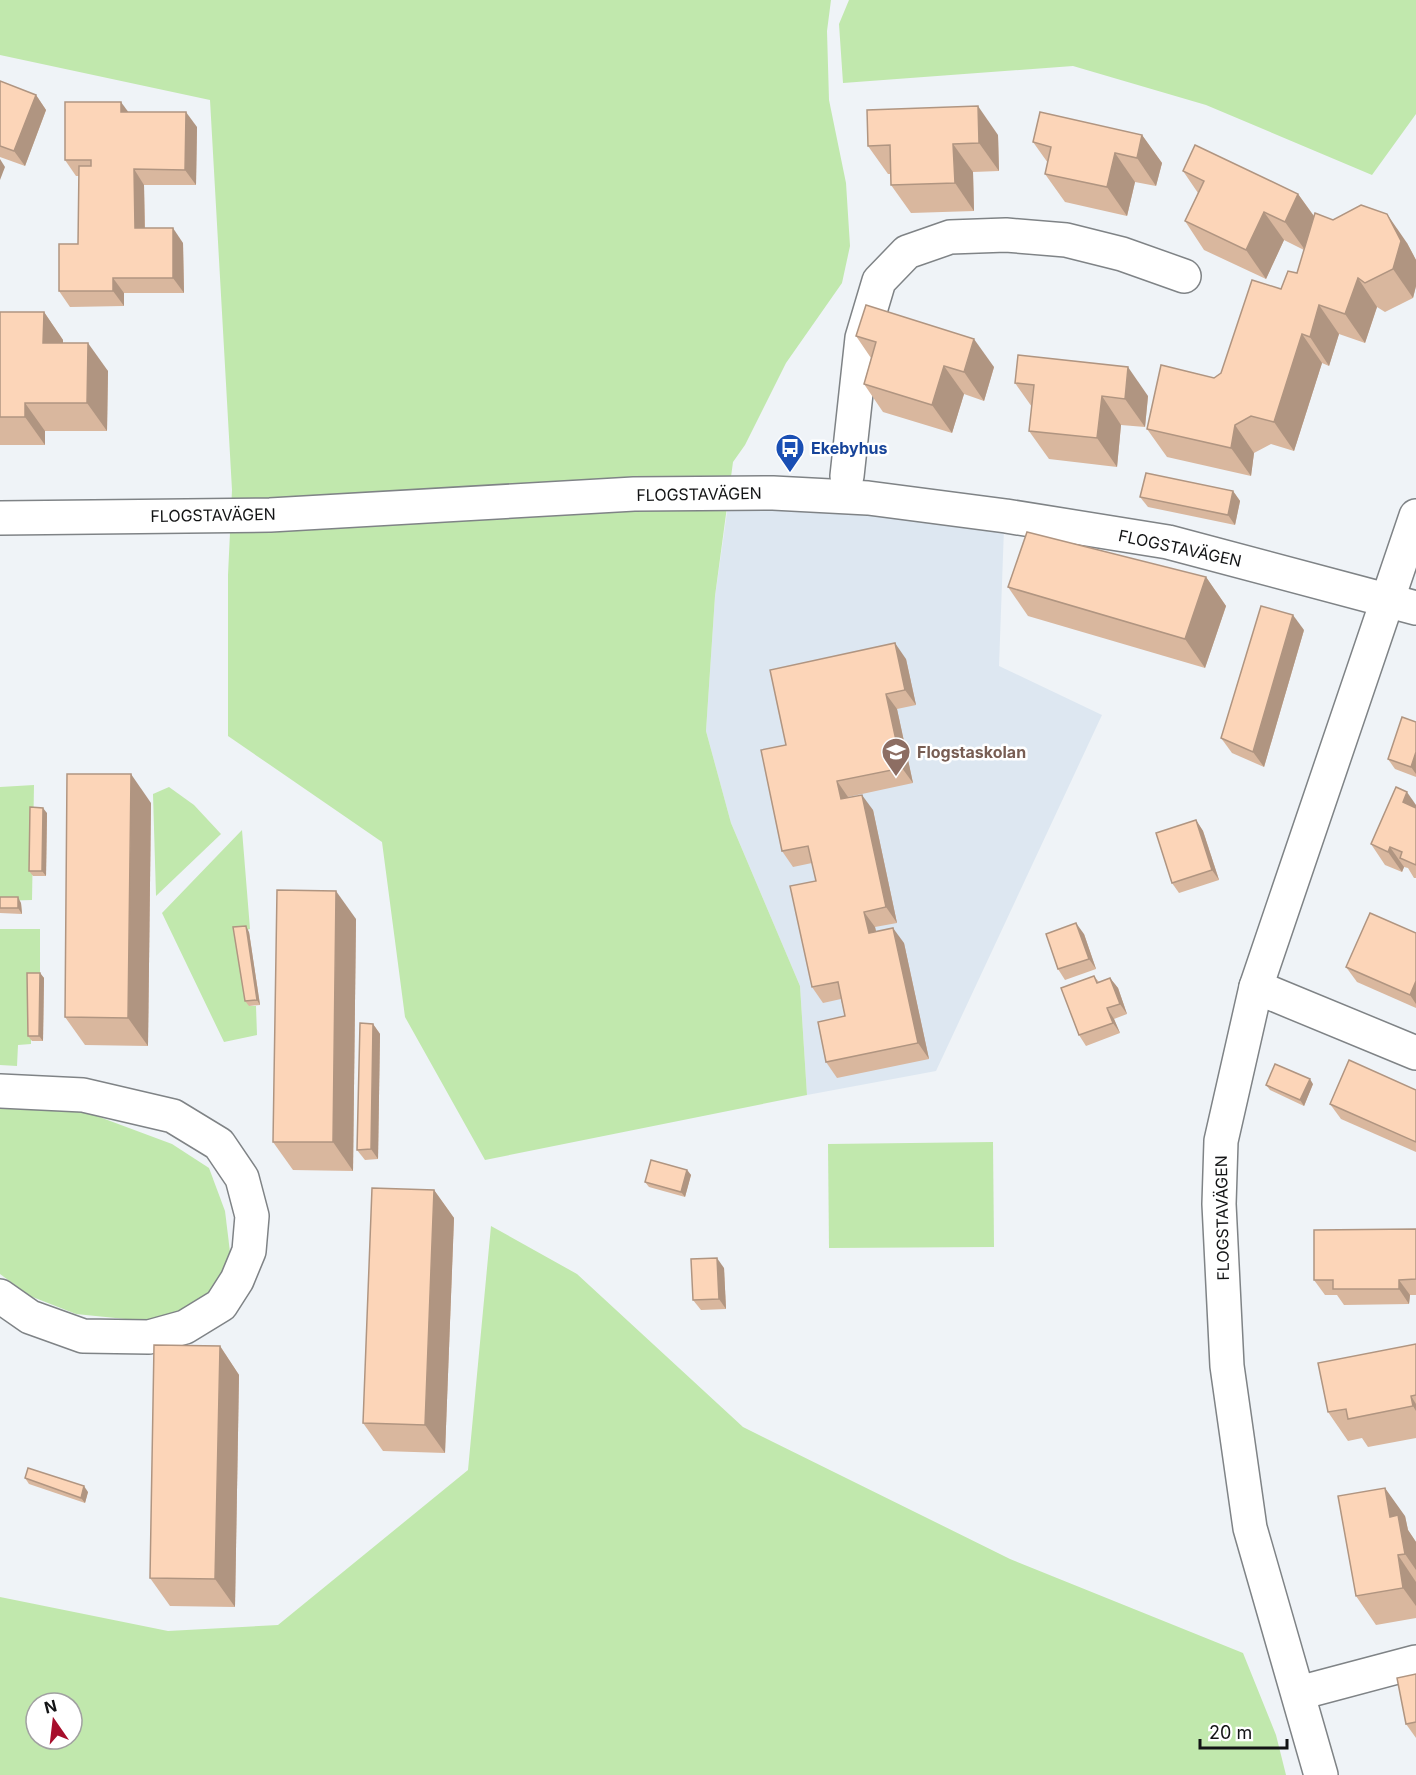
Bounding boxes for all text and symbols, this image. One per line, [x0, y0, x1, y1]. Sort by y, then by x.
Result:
bus stop icon: Ekebyhus [774, 432, 806, 474]
place label: Ekebyhus [811, 438, 888, 458]
street label: FLOGSTAVÄGEN [636, 483, 762, 505]
street label: FLOGSTAVÄGEN [150, 504, 276, 526]
street label: FLOGSTAVÄGEN [1117, 525, 1243, 571]
school or university icon: Flogstaskolan [880, 736, 912, 778]
place label: Flogstaskolan [917, 742, 1026, 762]
street label: FLOGSTAVÄGEN [1211, 1155, 1233, 1281]
north arrow [24, 1691, 84, 1751]
text: N [42, 1695, 59, 1718]
scale bar [1200, 1712, 1287, 1750]
text: 20 m [1209, 1722, 1252, 1743]

